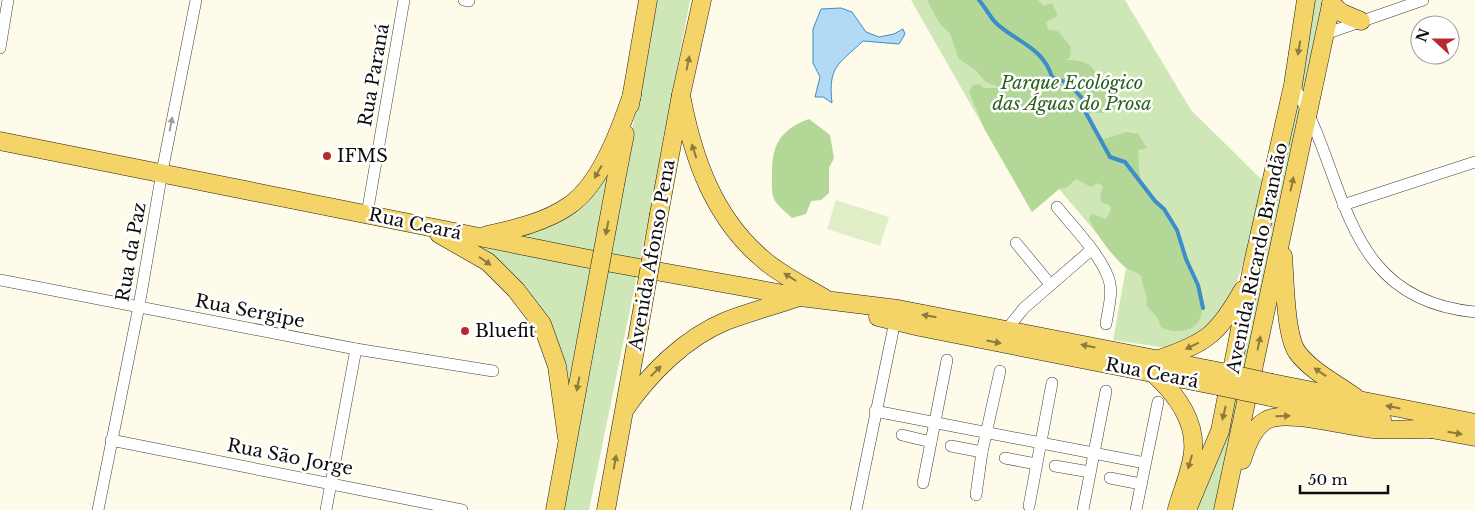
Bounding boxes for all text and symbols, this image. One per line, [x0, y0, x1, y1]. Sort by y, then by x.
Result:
north arrow [1410, 15, 1460, 65]
street label: Rua Paraná [354, 22, 394, 128]
text: N [1412, 26, 1434, 45]
one-way arrow [1294, 41, 1302, 57]
one-way arrow [684, 56, 692, 71]
park label: Parque Ecológico das Águas do Prosa [992, 72, 1152, 115]
one-way arrow [168, 116, 176, 132]
street label: Avenida Ricardo Brandão [1222, 141, 1292, 376]
one-way arrow [689, 143, 697, 158]
place label: IFMS [337, 145, 388, 167]
marker: IFMS [321, 150, 333, 162]
street label: Avenida Afonso Pena [624, 158, 680, 353]
one-way arrow [593, 165, 602, 178]
one-way arrow [1289, 175, 1297, 191]
street label: Rua da Paz [111, 201, 151, 303]
street label: Rua Ceará [367, 203, 464, 245]
one-way arrow [603, 220, 611, 236]
one-way arrow [478, 256, 492, 266]
one-way arrow [783, 272, 796, 282]
street label: Rua Sergipe [193, 290, 307, 332]
one-way arrow [920, 311, 936, 319]
place label: Bluefit [475, 320, 536, 342]
marker: Bluefit [459, 325, 471, 337]
one-way arrow [1255, 335, 1263, 350]
one-way arrow [987, 338, 1002, 346]
one-way arrow [1080, 341, 1096, 349]
one-way arrow [1185, 343, 1199, 351]
street label: Rua Ceará [1104, 353, 1200, 393]
one-way arrow [649, 365, 661, 377]
one-way arrow [1314, 367, 1327, 377]
one-way arrow [573, 377, 581, 393]
one-way arrow [1385, 403, 1400, 411]
one-way arrow [1220, 405, 1228, 420]
one-way arrow [1276, 412, 1292, 420]
one-way arrow [1448, 430, 1464, 438]
street label: Rua São Jorge [225, 434, 355, 480]
one-way arrow [611, 454, 619, 470]
one-way arrow [1186, 455, 1194, 470]
scale bar [1300, 462, 1388, 494]
text: 50 m [1308, 470, 1348, 489]

